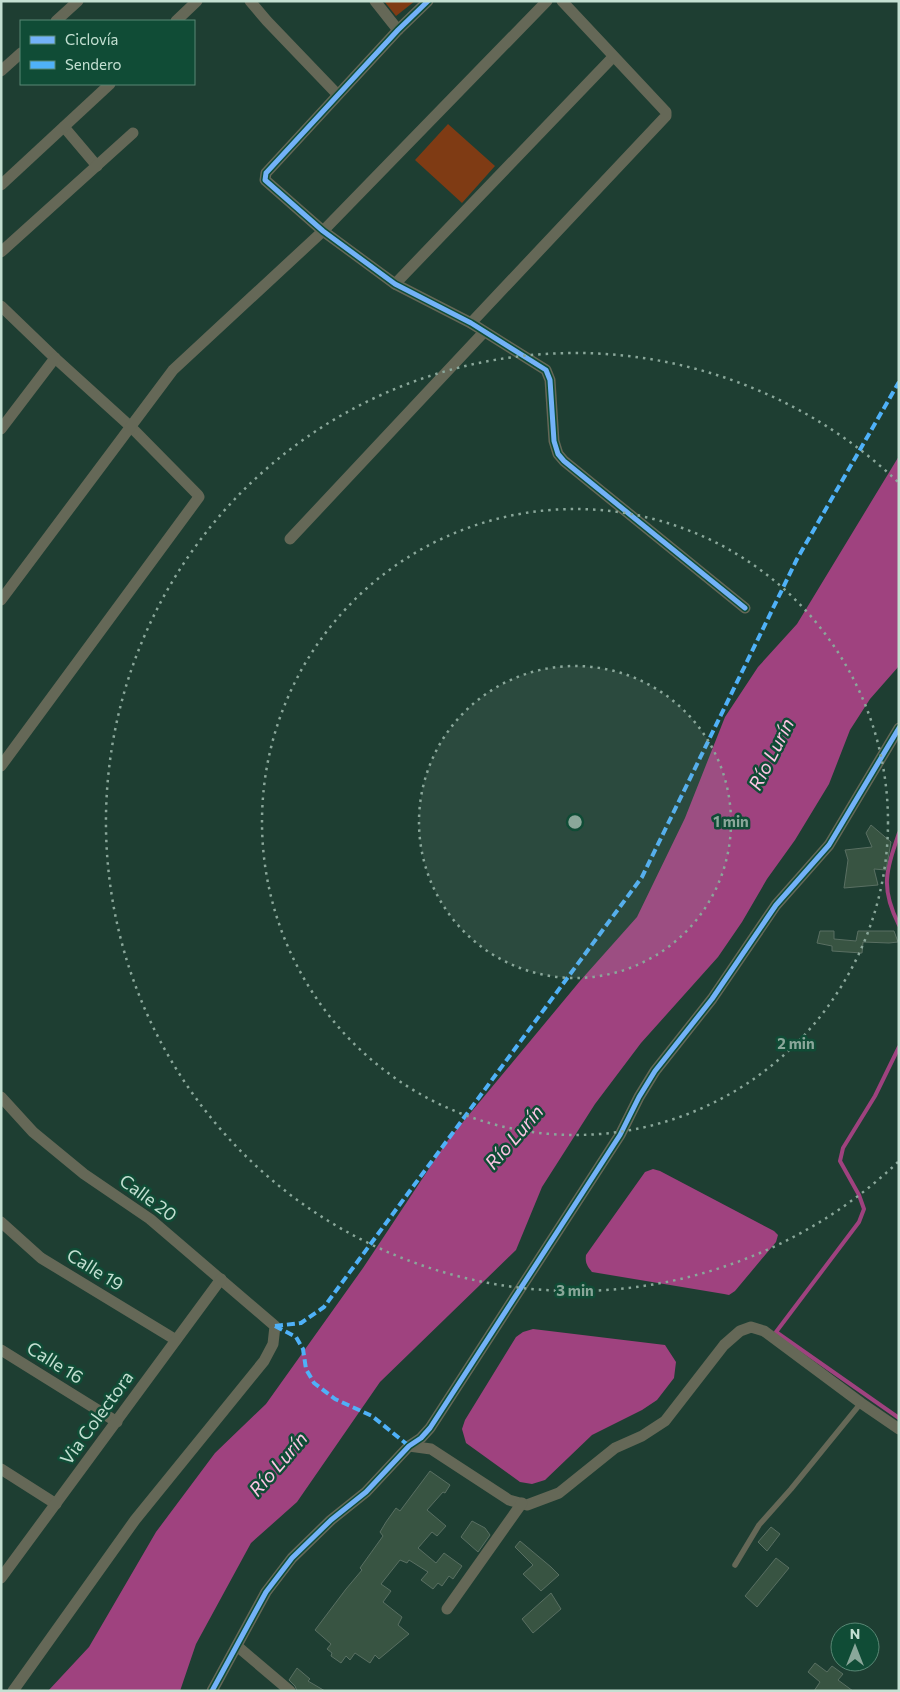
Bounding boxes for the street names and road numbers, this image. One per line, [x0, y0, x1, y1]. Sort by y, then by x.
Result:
street label: Calle 20 [116, 1169, 182, 1225]
street label: Calle 19 [63, 1243, 128, 1295]
street label: Calle 16 [23, 1336, 88, 1388]
street label: Via Colectora [55, 1366, 138, 1469]

